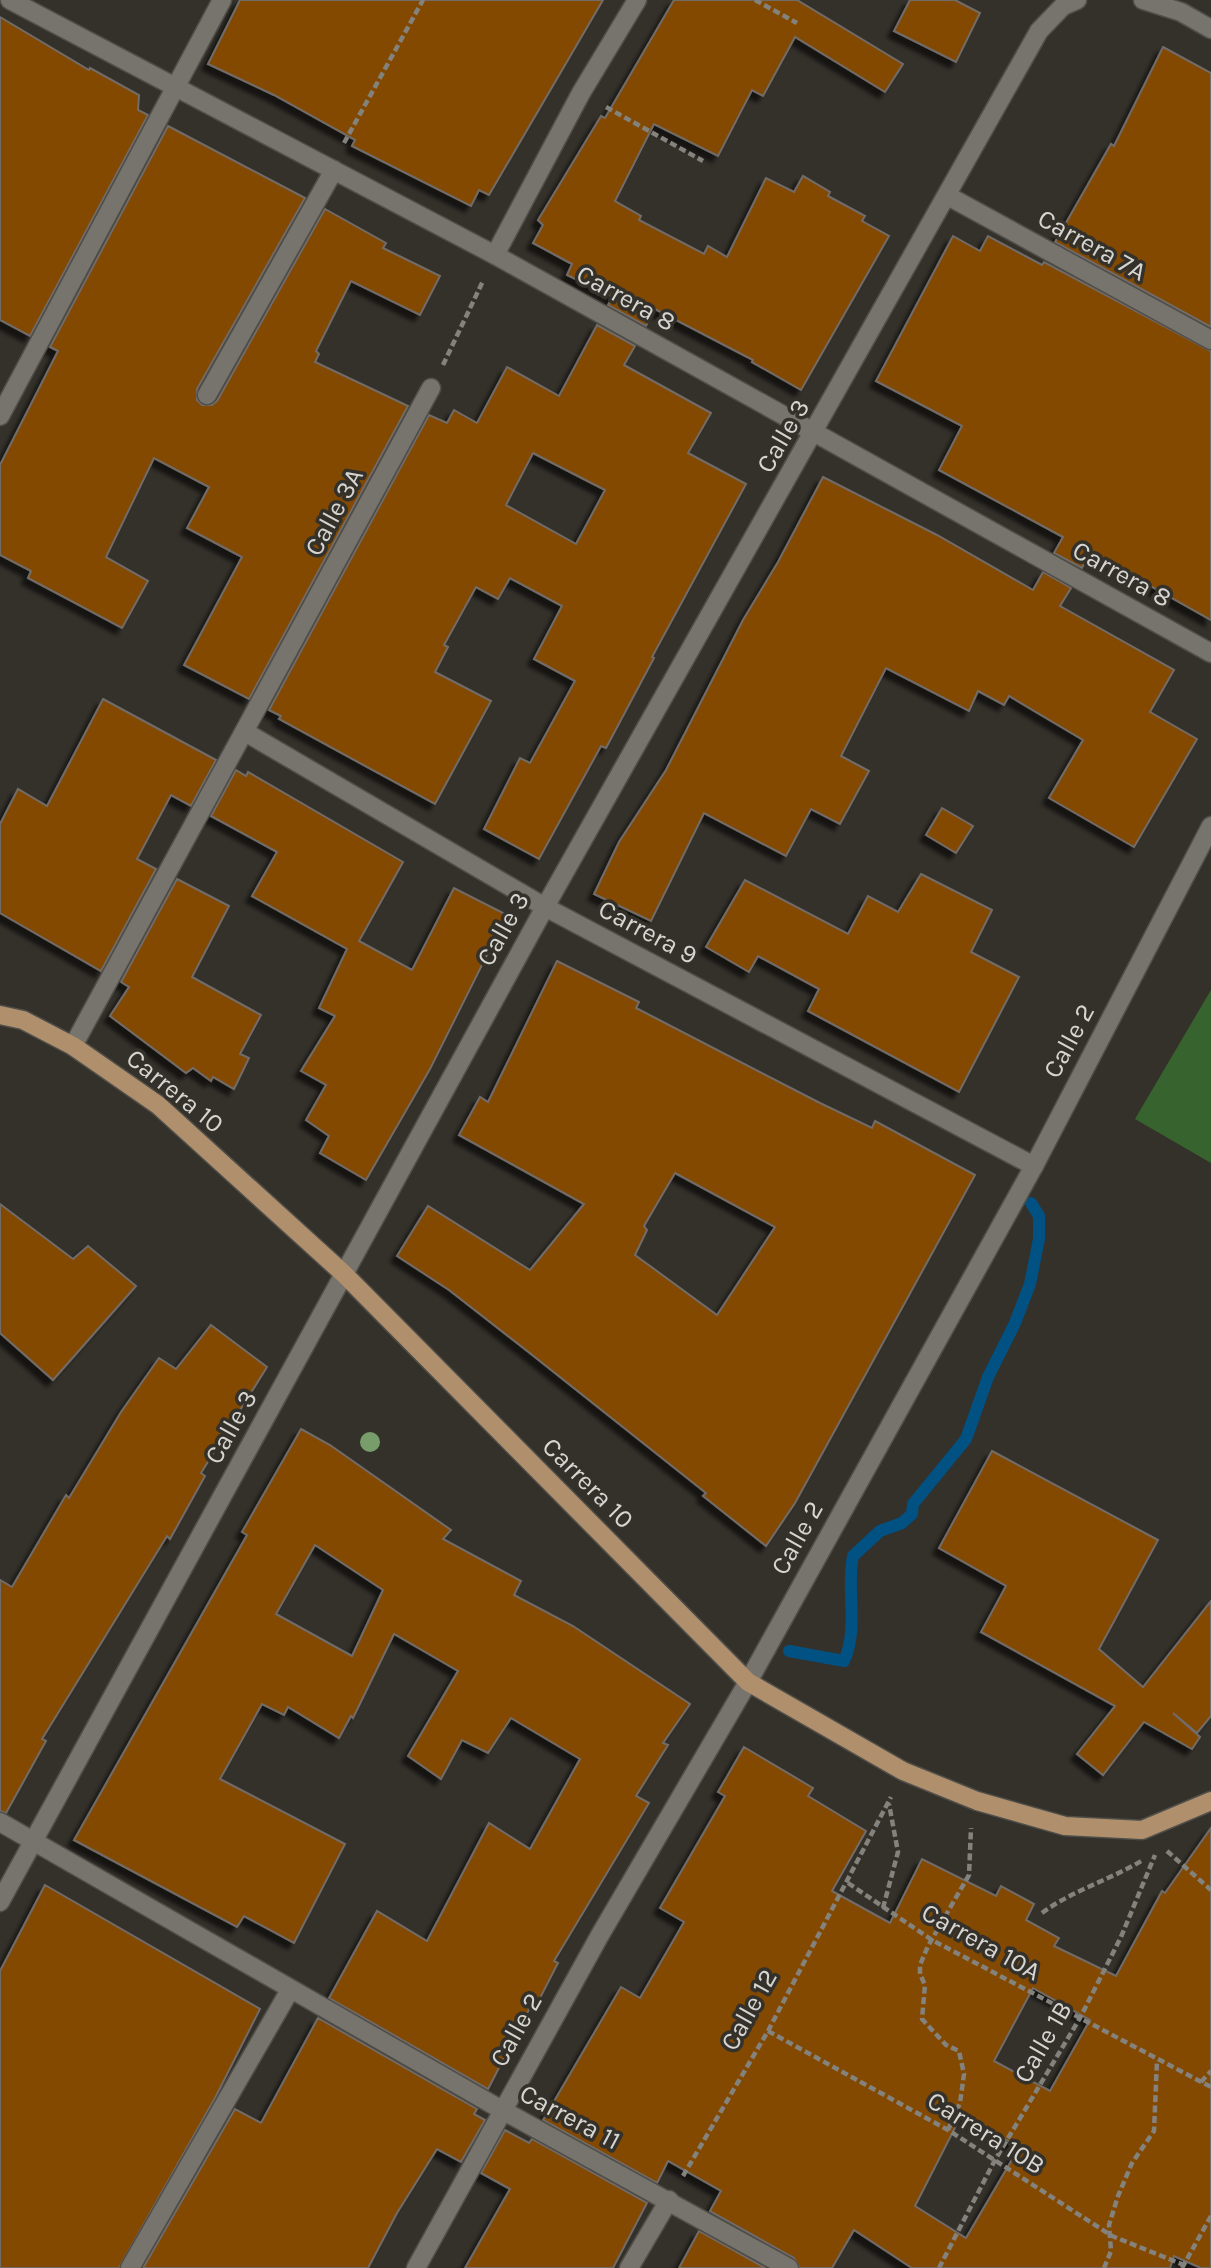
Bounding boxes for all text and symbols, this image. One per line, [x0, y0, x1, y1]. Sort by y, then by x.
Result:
street label: Carrera 7A [1032, 202, 1152, 288]
street label: Carrera 8 [571, 258, 681, 338]
street label: Calle 3 [750, 394, 816, 478]
street label: Calle 3A [298, 463, 370, 561]
street label: Carrera 8 [1067, 534, 1177, 614]
street label: Calle 3 [470, 887, 536, 971]
street label: Carrera 9 [593, 893, 703, 971]
street label: Calle 2 [1037, 999, 1101, 1083]
street label: Carrera 10 [120, 1042, 230, 1140]
street label: Calle 3 [198, 1385, 264, 1469]
street label: Carrera 10 [536, 1431, 640, 1535]
street label: Calle 2 [764, 1496, 830, 1580]
street label: Carrera 10A [916, 1897, 1046, 1987]
street label: Calle 12 [714, 1964, 784, 2056]
street label: Calle 2 [483, 1988, 549, 2072]
street label: Calle 1B [1007, 1996, 1079, 2088]
street label: Carrera 11 [514, 2078, 626, 2156]
street label: Carrera 10B [922, 2085, 1050, 2181]

